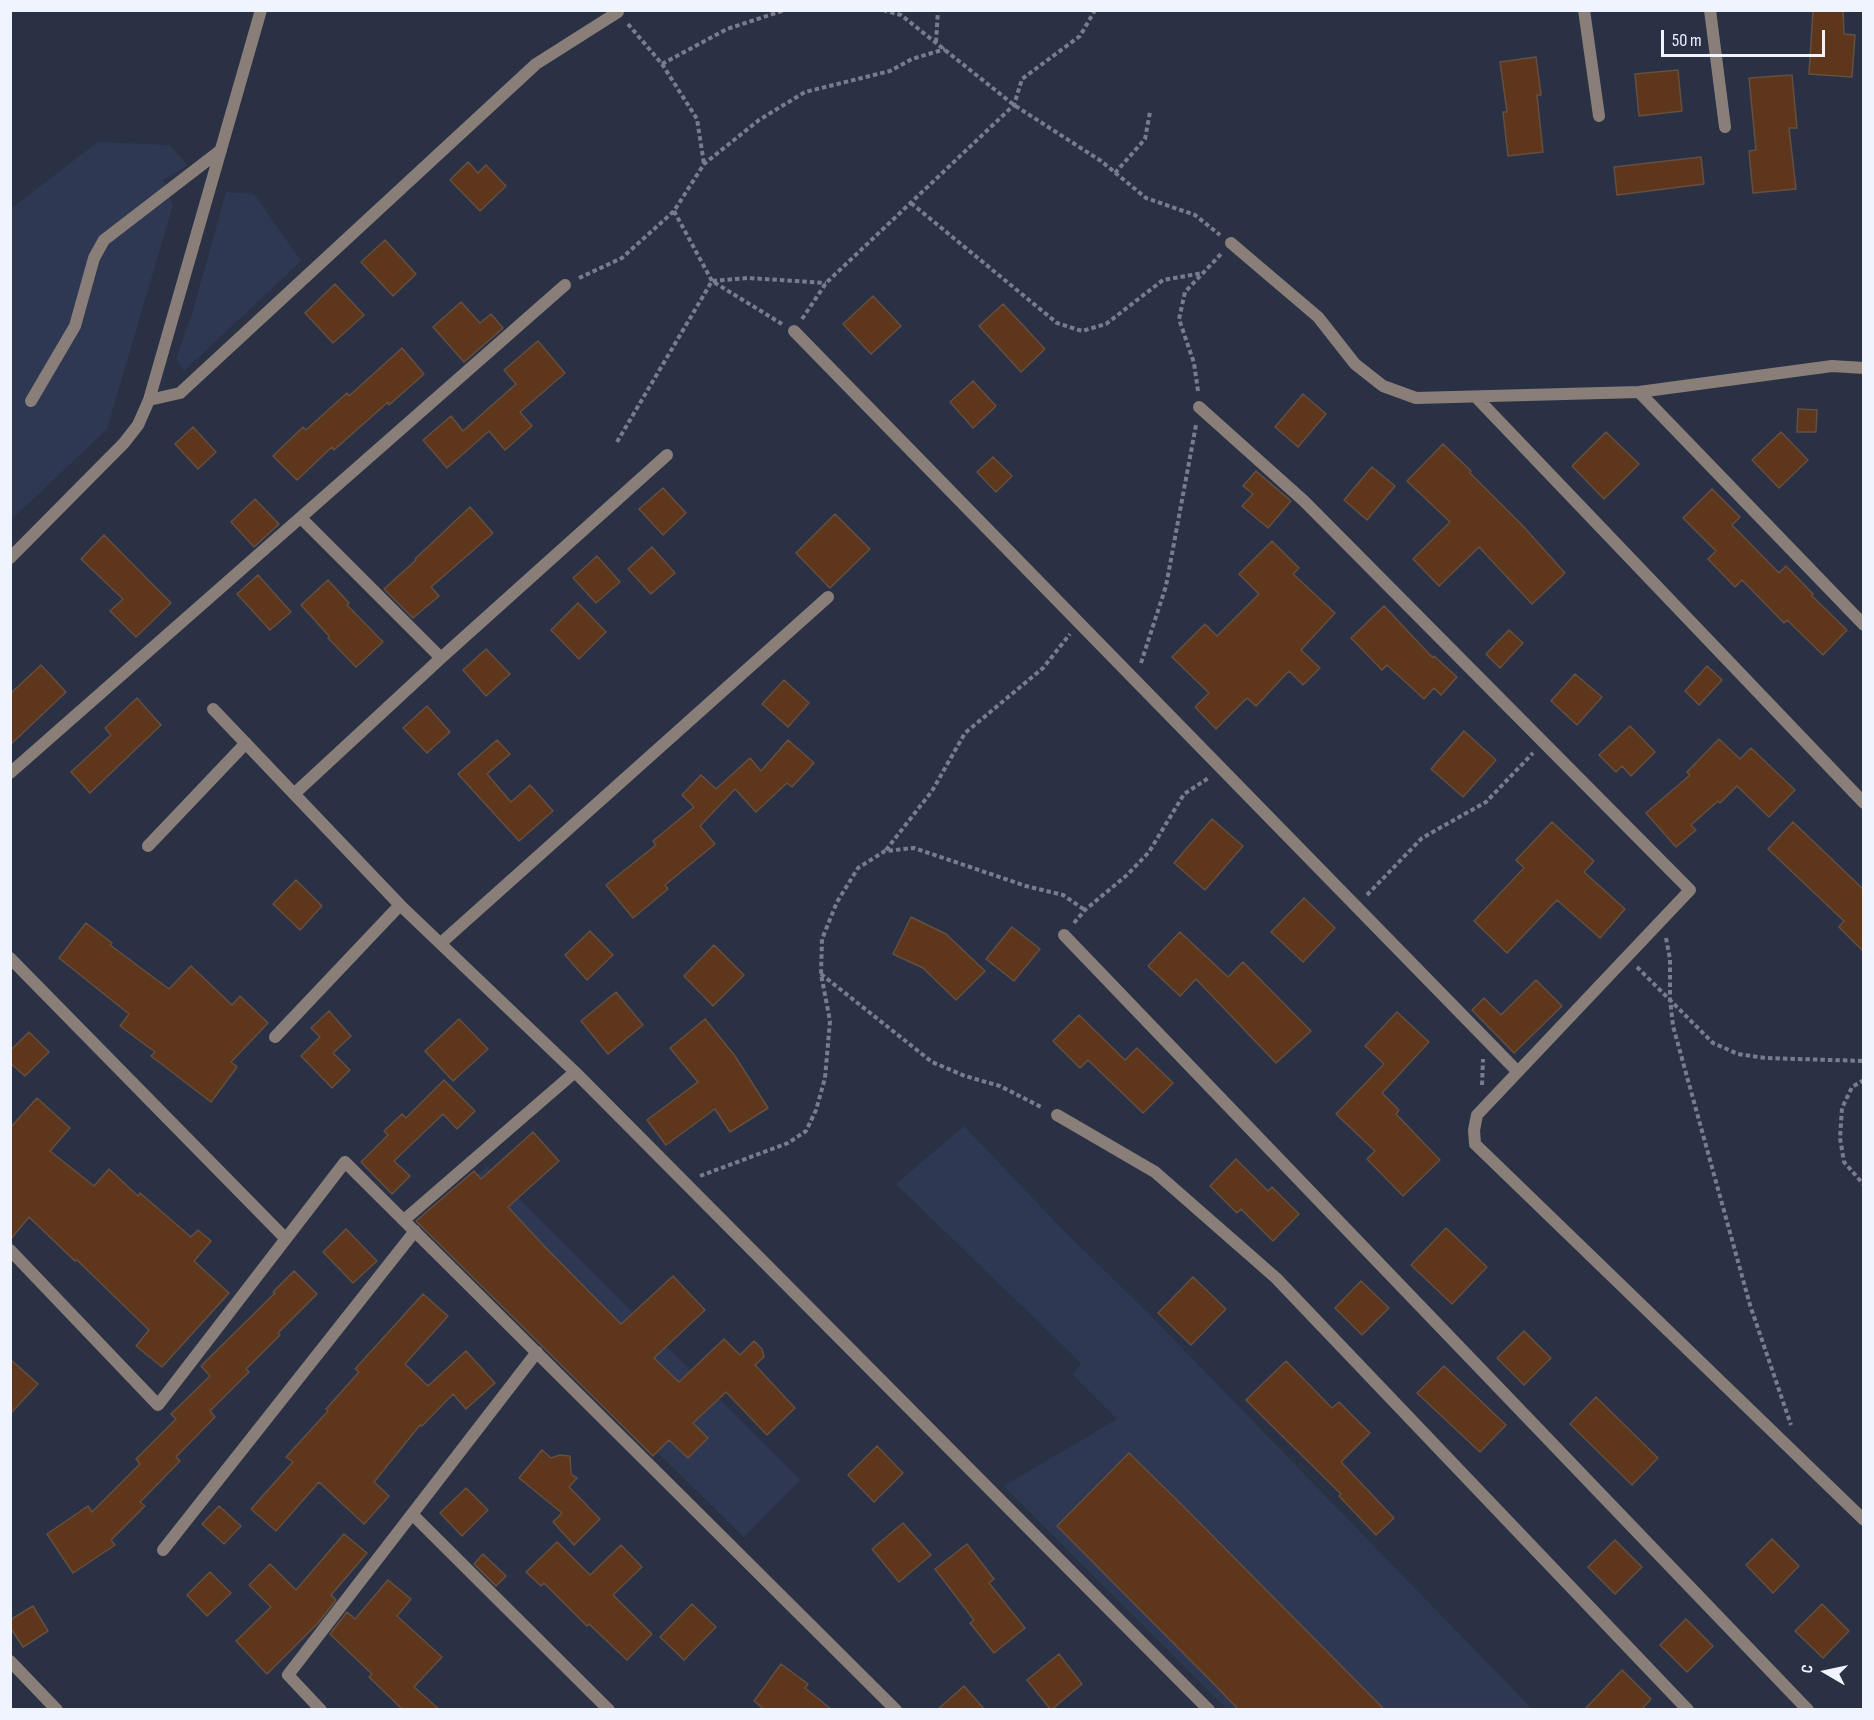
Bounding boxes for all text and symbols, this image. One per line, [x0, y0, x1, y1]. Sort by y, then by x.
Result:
scale bar [1664, 18, 1828, 56]
text: 50 m [1672, 30, 1702, 51]
north arrow [1796, 1642, 1856, 1702]
text: С [1798, 1664, 1818, 1675]

